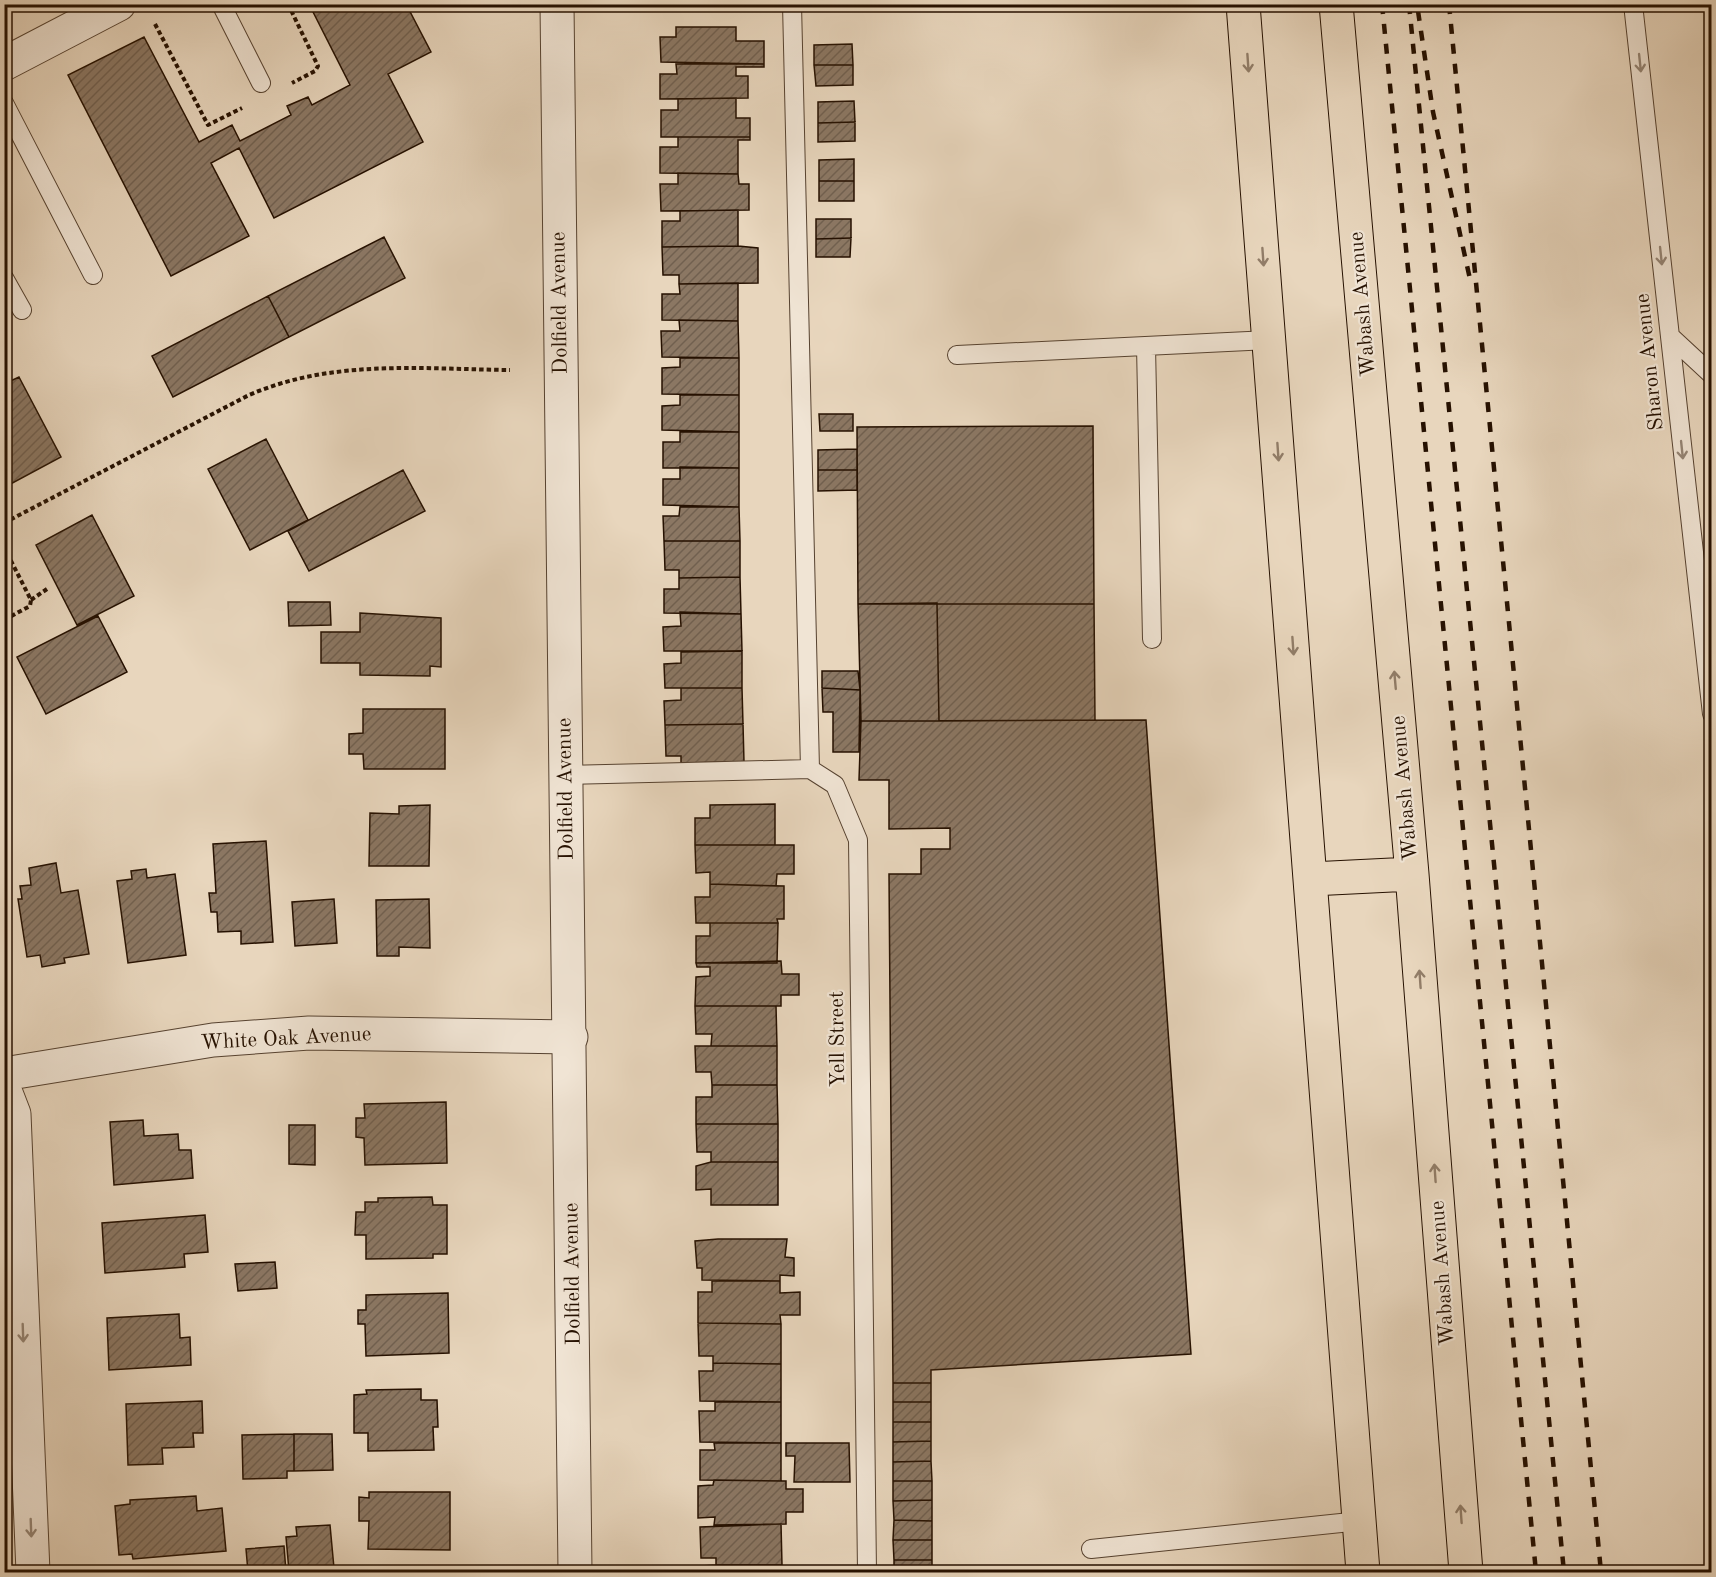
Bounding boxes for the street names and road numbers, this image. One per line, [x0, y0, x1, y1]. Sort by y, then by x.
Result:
street label: Wabash Avenue [1346, 231, 1380, 377]
street label: Dolfield Avenue [548, 232, 572, 374]
street label: Sharon Avenue [1632, 292, 1668, 432]
street label: Wabash Avenue [1388, 715, 1422, 861]
street label: Dolfield Avenue [554, 718, 578, 860]
street label: Yell Street [827, 991, 849, 1087]
street label: White Oak Avenue [200, 1024, 372, 1054]
street label: Wabash Avenue [1427, 1200, 1459, 1346]
street label: Dolfield Avenue [561, 1203, 585, 1345]

